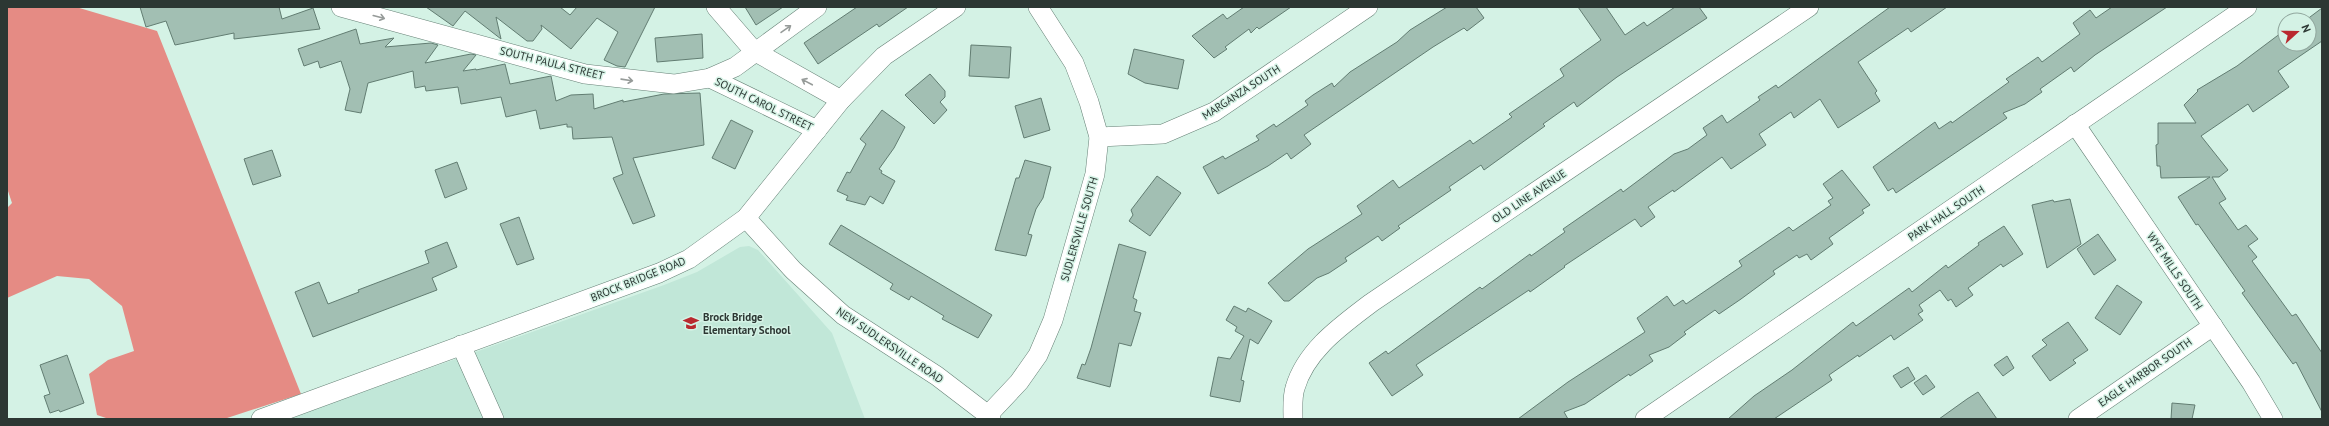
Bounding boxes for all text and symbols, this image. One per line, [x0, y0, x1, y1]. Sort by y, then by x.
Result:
north arrow [2277, 12, 2317, 52]
one-way arrow [372, 14, 385, 21]
text: N [2299, 23, 2314, 34]
one-way arrow [780, 25, 791, 33]
street label: SOUTH PAULA STREET [498, 43, 606, 83]
street label: MARGANZA SOUTH [1199, 61, 1283, 123]
street label: SOUTH CAROL STREET [713, 74, 815, 134]
one-way arrow [620, 76, 633, 84]
one-way arrow [801, 78, 813, 85]
street label: OLD LINE AVENUE [1489, 166, 1569, 226]
street label: SUDLERSVILLE SOUTH [1057, 175, 1101, 283]
street label: PARK HALL SOUTH [1905, 182, 1987, 244]
street label: WYE MILLS SOUTH [2144, 230, 2206, 312]
street label: BROCK BRIDGE ROAD [588, 254, 688, 304]
street label: NEW SUDLERSVILLE ROAD [834, 304, 946, 386]
place label: Brock Bridge Elementary School [703, 310, 791, 337]
school or university icon: Brock Bridge Elementary School [682, 314, 700, 332]
street label: EAGLE HARBOR SOUTH [2095, 334, 2195, 410]

